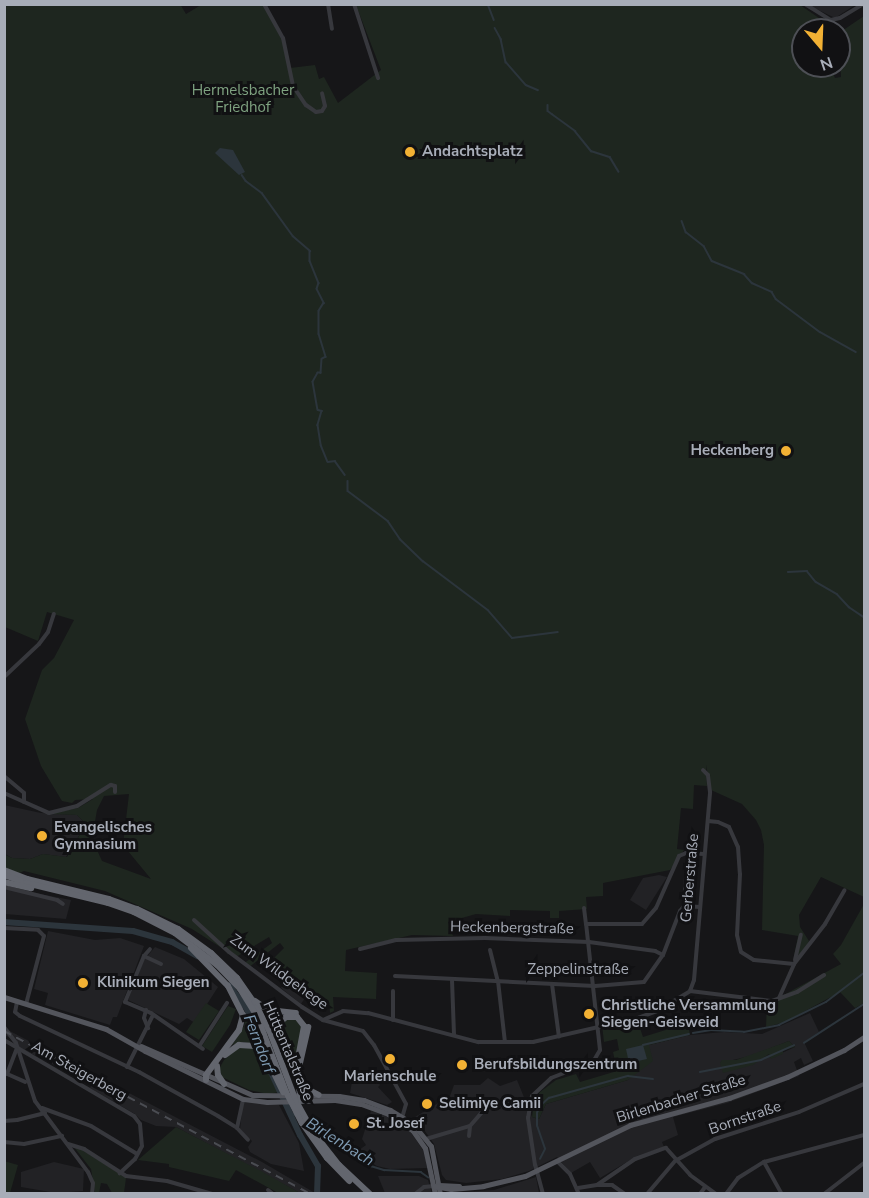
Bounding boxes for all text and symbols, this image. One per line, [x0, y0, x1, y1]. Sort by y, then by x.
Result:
north arrow [791, 18, 851, 78]
text: N [817, 51, 835, 75]
park label: Hermelsbacher Friedhof [192, 81, 294, 116]
place label: Andachtsplatz [422, 143, 523, 161]
marker: Andachtsplatz [403, 145, 417, 159]
place label: Heckenberg [690, 442, 774, 460]
marker: Heckenberg [779, 444, 793, 458]
place label: Evangelisches Gymnasium [54, 818, 152, 853]
marker: Evangelisches Gymnasium [35, 829, 49, 843]
street label: Gerberstraße [677, 833, 703, 923]
street label: Heckenbergstraße [450, 918, 574, 938]
street label: Zum Wildgehege [226, 930, 332, 1014]
street label: Zeppelinstraße [527, 961, 629, 979]
marker: Klinikum Siegen [74, 974, 92, 992]
place label: Klinikum Siegen [97, 974, 209, 992]
place label: Christliche Versammlung Siegen-Geisweid [601, 996, 776, 1031]
street label: Hüttentalstraße [259, 998, 317, 1104]
marker: Christliche Versammlung Siegen-Geisweid [582, 1007, 596, 1021]
water label: Ferndorf [239, 1012, 279, 1076]
street label: Am Steigerberg [28, 1037, 130, 1105]
marker: Marienschule [383, 1052, 397, 1066]
place label: Berufsbildungszentrum [474, 1056, 637, 1074]
marker: Berufsbildungszentrum [455, 1058, 469, 1072]
place label: Marienschule [344, 1068, 436, 1086]
street label: Birlenbacher Straße [614, 1071, 748, 1127]
place label: Selimiye Camii [439, 1095, 541, 1113]
marker: Selimiye Camii [420, 1097, 434, 1111]
street label: Bornstraße [707, 1097, 783, 1139]
water label: Birlenbach [302, 1114, 378, 1170]
place label: St. Josef [366, 1115, 424, 1133]
marker: St. Josef [347, 1117, 361, 1131]

